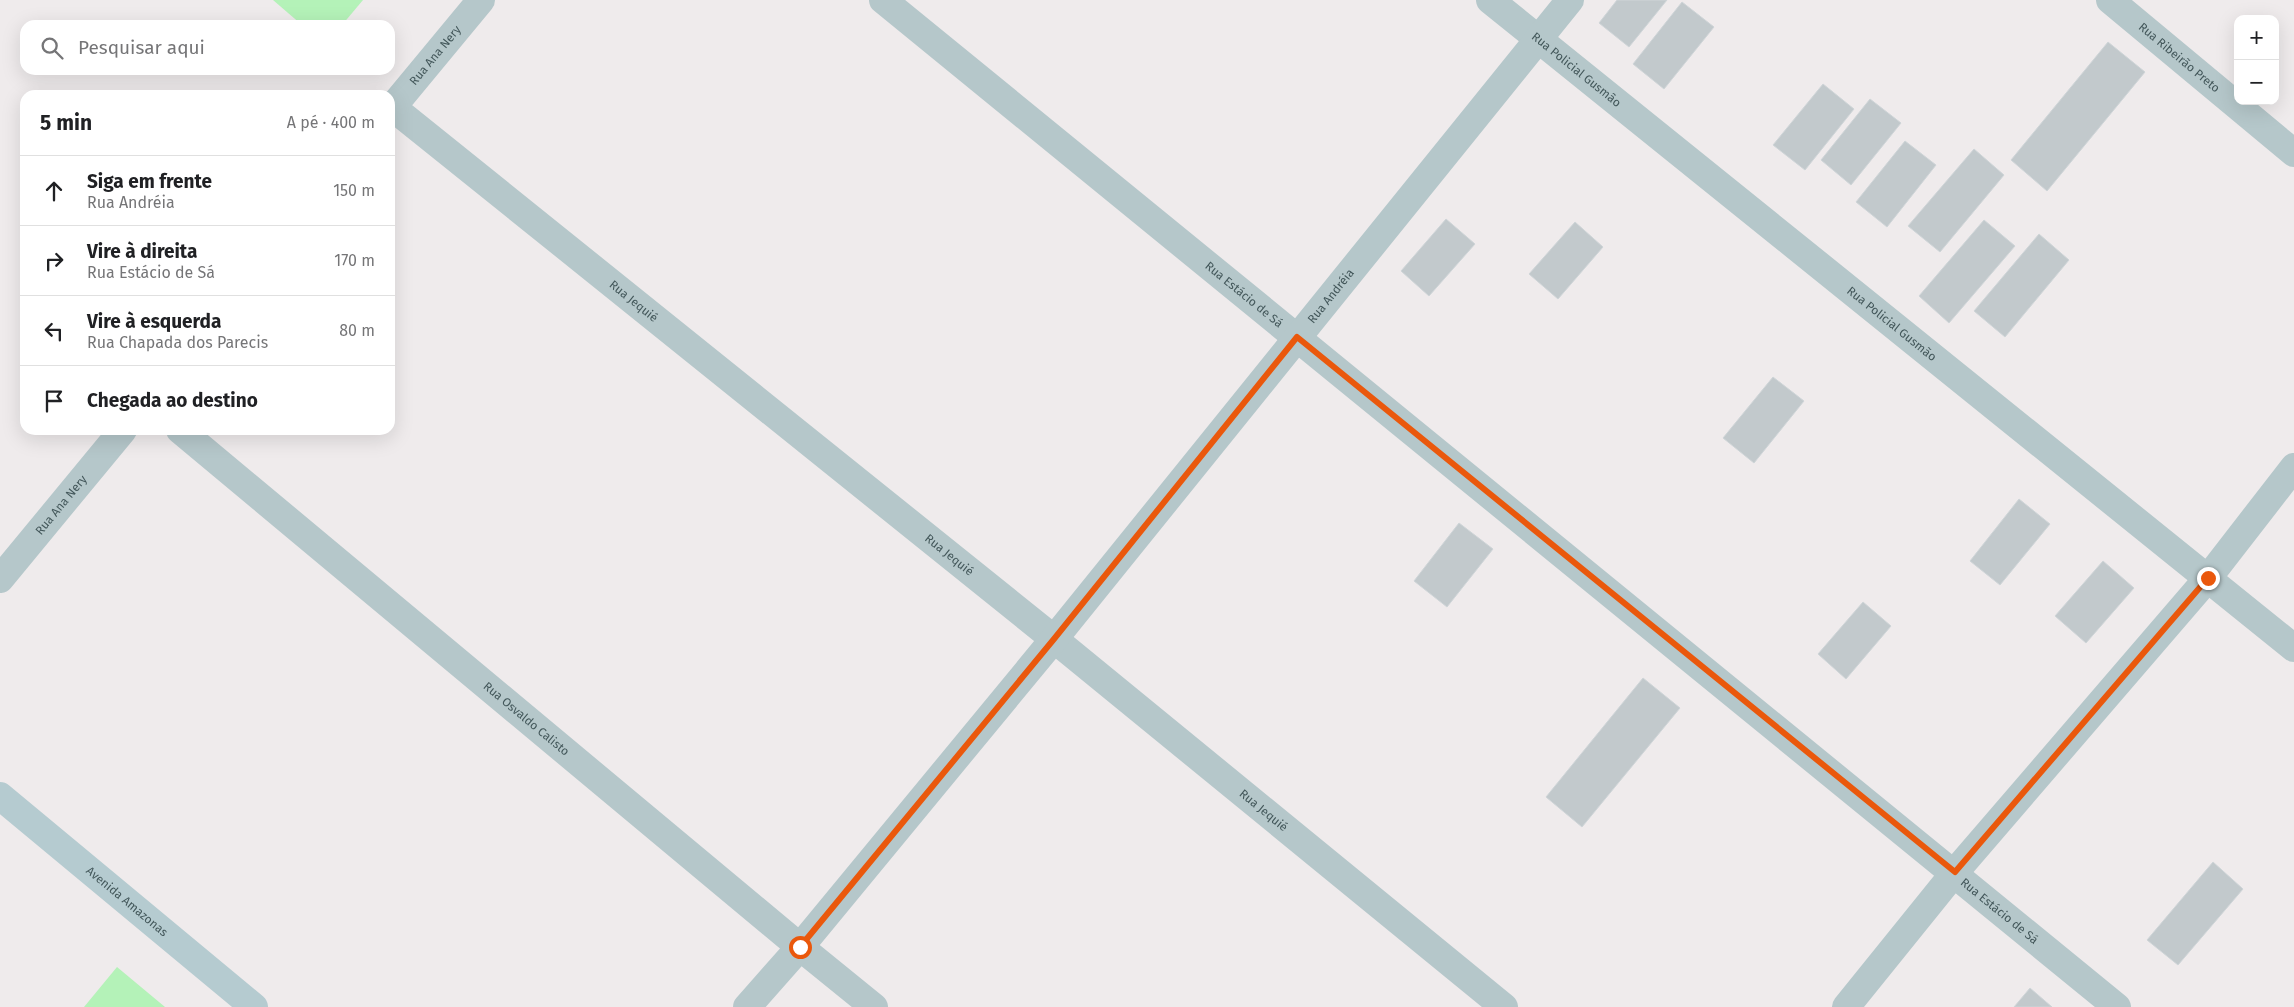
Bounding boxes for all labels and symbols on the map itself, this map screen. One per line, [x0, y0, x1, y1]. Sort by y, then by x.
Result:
street label: Rua Ribeirão Preto [2136, 20, 2223, 95]
street label: Rua Ana Nery [407, 23, 464, 88]
street label: Rua Policial Gusmão [1529, 29, 1624, 110]
street label: Rua Estácio de Sá [1202, 259, 1286, 330]
street label: Rua Andréia [1305, 266, 1357, 326]
street label: Rua Jequié [607, 277, 661, 325]
street label: Rua Policial Gusmão [1844, 284, 1939, 364]
street label: Rua Ana Nery [33, 472, 90, 538]
street label: Rua Jequié [922, 531, 976, 579]
route end [2197, 567, 2220, 590]
street label: Rua Osvaldo Calisto [481, 679, 572, 759]
street label: Rua Jequié [1237, 787, 1291, 834]
street label: Avenida Amazonas [83, 864, 171, 940]
street label: Rua Estácio de Sá [1958, 875, 2041, 947]
route start [789, 936, 812, 959]

